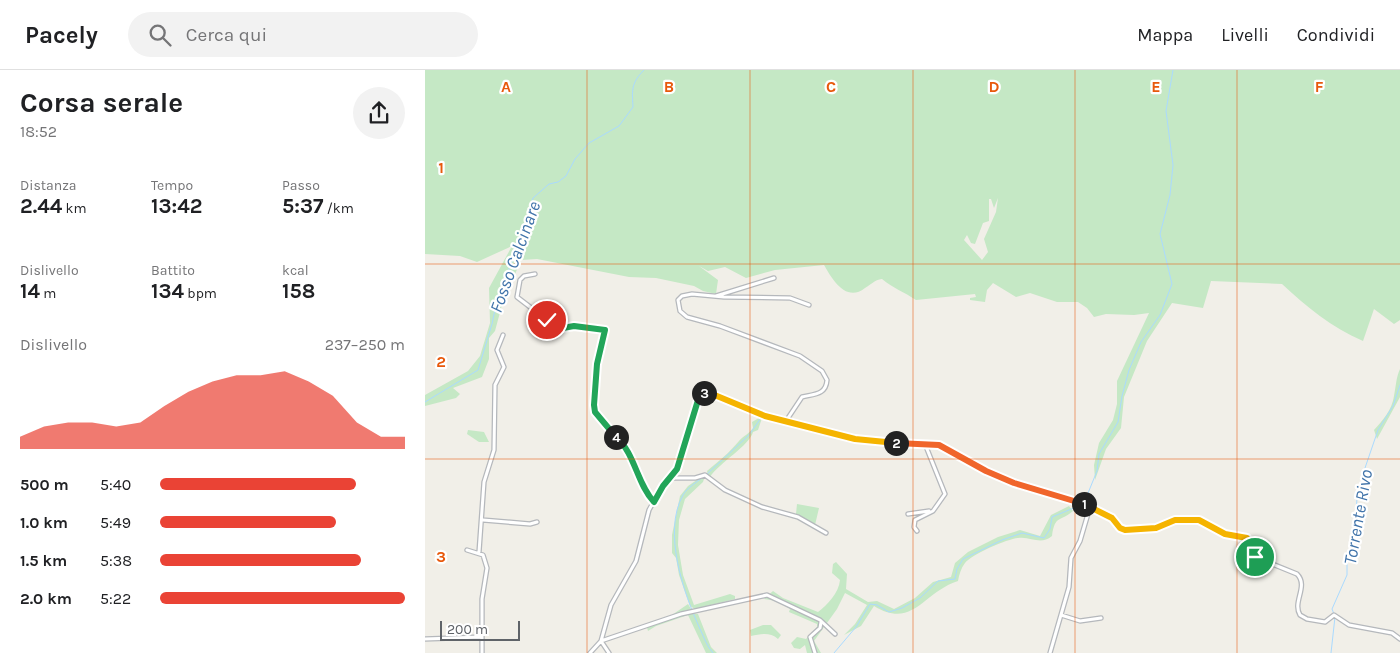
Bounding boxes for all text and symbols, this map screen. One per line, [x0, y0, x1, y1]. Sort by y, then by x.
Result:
search box [128, 12, 478, 57]
text: Pacely [25, 21, 98, 49]
icon: search [146, 21, 174, 49]
text: Cerca qui [186, 24, 267, 46]
text: Mappa [1137, 24, 1193, 46]
text: Livelli [1221, 24, 1269, 46]
text: Condividi [1297, 24, 1375, 46]
text: A [501, 77, 511, 96]
text: B [664, 77, 674, 96]
text: C [826, 77, 836, 96]
text: D [989, 77, 1000, 96]
text: E [1151, 77, 1161, 96]
text: F [1315, 77, 1324, 96]
text: Corsa serale [20, 86, 183, 119]
button: share [353, 87, 405, 139]
text: 18:52 [20, 122, 57, 141]
text: 1 [438, 158, 444, 177]
text: Distanza [20, 177, 77, 194]
text: Tempo [151, 177, 193, 194]
text: Passo [282, 177, 320, 194]
text: 2.44 [20, 194, 62, 218]
text: 13:42 [151, 194, 202, 218]
text: 5:37 [282, 194, 323, 218]
water label: Fosso Calcinare [485, 198, 545, 316]
text: km [62, 200, 87, 217]
text: /km [323, 200, 354, 217]
text: Dislivello [20, 262, 79, 279]
text: Battito [151, 262, 195, 279]
text: kcal [282, 262, 309, 279]
text: 14 [20, 279, 40, 303]
text: 134 [151, 279, 184, 303]
text: 158 [282, 279, 315, 303]
text: m [40, 285, 56, 302]
text: bpm [184, 285, 217, 302]
pin [526, 299, 568, 341]
icon: check [533, 306, 561, 334]
text: Dislivello [20, 335, 87, 354]
text: 237–250 m [325, 335, 405, 354]
text: 2 [436, 352, 446, 371]
pin: 3 [691, 380, 717, 406]
text: 3 [700, 385, 709, 402]
pin: 4 [603, 424, 629, 450]
text: 4 [612, 429, 621, 446]
pin: 2 [883, 430, 909, 456]
text: 2 [892, 435, 901, 452]
water label: Torrente Rivo [1339, 468, 1377, 566]
text: 500 m [20, 475, 69, 494]
text: 5:40 [100, 475, 131, 494]
pin: 1 [1071, 492, 1097, 516]
text: 1 [1082, 496, 1087, 513]
text: 1.0 km [20, 513, 68, 532]
text: 5:49 [100, 513, 131, 532]
pin [1234, 536, 1276, 578]
icon: arrive [1241, 543, 1269, 571]
text: 3 [436, 547, 446, 566]
text: 1.5 km [20, 551, 67, 570]
text: 5:38 [100, 551, 132, 570]
text: 2.0 km [20, 589, 72, 608]
text: 5:22 [100, 589, 131, 608]
scale bar [440, 618, 520, 641]
text: 200 m [447, 621, 488, 638]

